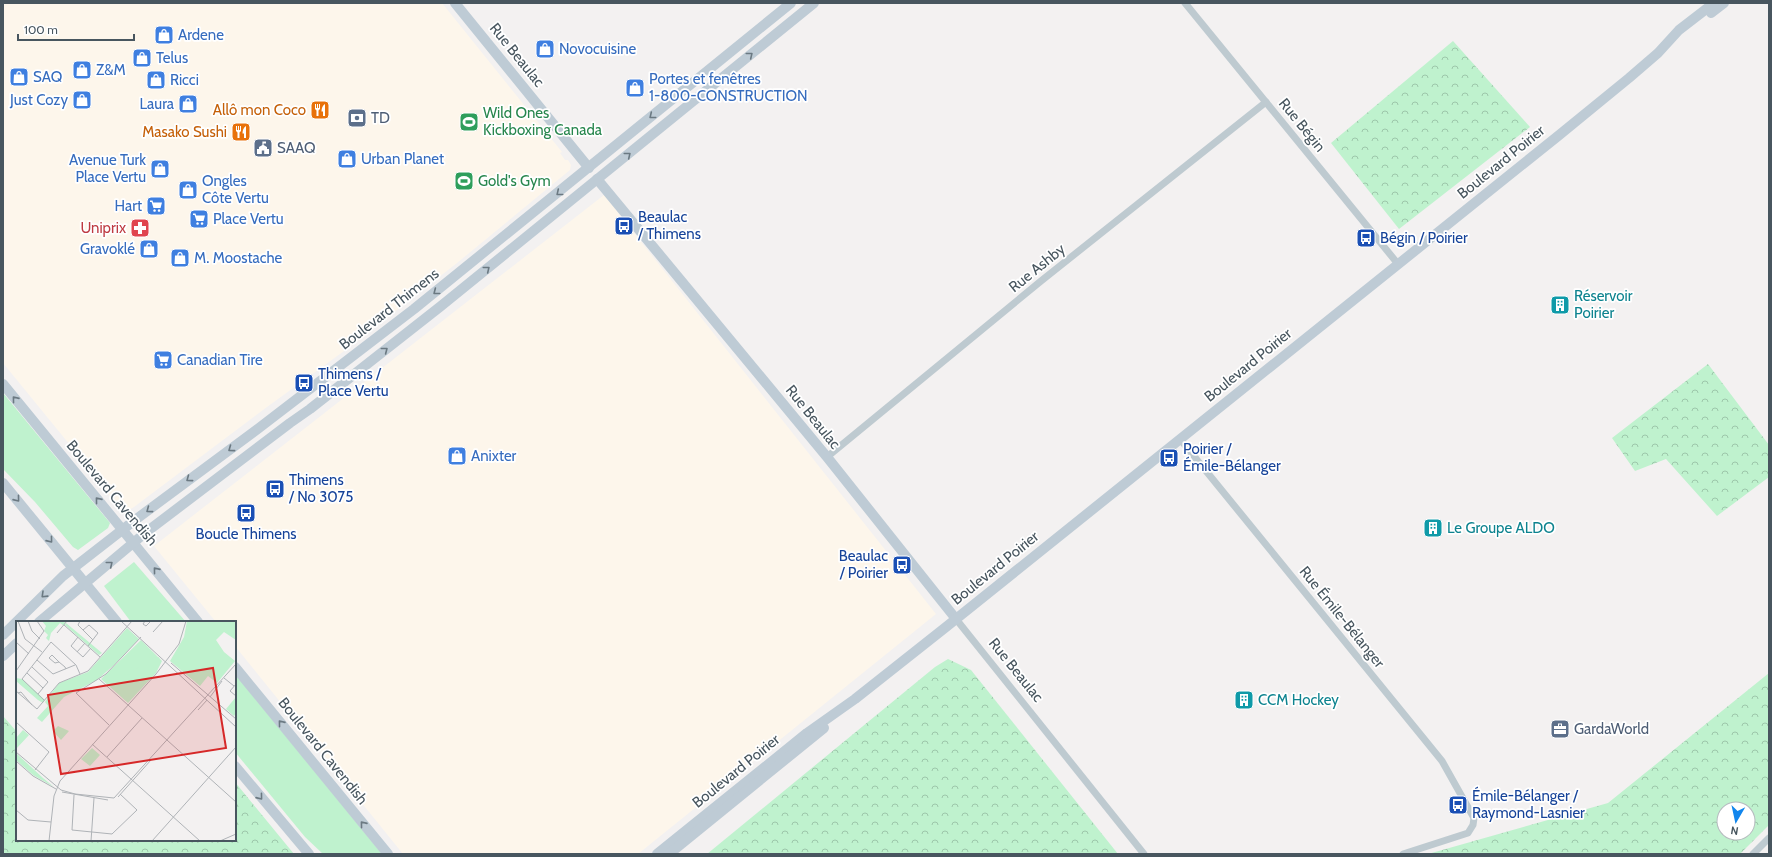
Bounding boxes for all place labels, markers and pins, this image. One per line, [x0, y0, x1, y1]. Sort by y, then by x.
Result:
shop icon: Ardene [153, 24, 175, 46]
place label: Ardene [178, 26, 224, 44]
shop icon: Novocuisine [534, 38, 556, 60]
place label: Novocuisine [559, 40, 637, 58]
shop icon: Telus [131, 47, 153, 69]
place label: Telus [156, 49, 188, 67]
shop icon: Z&M [71, 59, 93, 81]
place label: Z&M [96, 61, 126, 79]
shop icon: SAQ [8, 66, 30, 88]
place label: SAQ [33, 68, 62, 86]
shop icon: Ricci [145, 69, 167, 91]
place label: Portes et fenêtres 1-800-CONSTRUCTION [649, 70, 808, 105]
place label: Ricci [170, 71, 199, 89]
shop icon: Portes et fenêtres 1-800-CONSTRUCTION [624, 77, 646, 99]
shop icon: Just Cozy [71, 89, 93, 111]
place label: Just Cozy [9, 91, 68, 109]
shop icon: Laura [177, 93, 199, 115]
place label: Laura [140, 95, 175, 113]
restaurant icon: Allô mon Coco [309, 99, 331, 121]
place label: Allô mon Coco [213, 101, 306, 119]
place label: Wild Ones Kickboxing Canada [483, 104, 603, 139]
bank icon: TD [346, 107, 368, 129]
place label: TD [371, 109, 390, 127]
sports icon: Wild Ones Kickboxing Canada [458, 111, 480, 133]
restaurant icon: Masako Sushi [230, 121, 252, 143]
place label: Masako Sushi [142, 123, 227, 141]
public building icon: SAAQ [252, 137, 274, 159]
place label: SAAQ [277, 139, 316, 157]
shop icon: Urban Planet [336, 148, 358, 170]
place label: Urban Planet [361, 150, 444, 168]
place label: Avenue Turk Place Vertu [69, 151, 146, 186]
shop icon: Avenue Turk Place Vertu [149, 158, 171, 180]
sports icon: Gold's Gym [453, 170, 475, 192]
place label: Ongles Côte Vertu [202, 172, 269, 207]
place label: Gold's Gym [478, 172, 551, 190]
shop icon: Ongles Côte Vertu [177, 179, 199, 201]
supermarket icon: Hart [145, 195, 167, 217]
place label: Hart [115, 197, 142, 215]
supermarket icon: Place Vertu [188, 208, 210, 230]
place label: Beaulac / Thimens [637, 208, 701, 243]
place label: Place Vertu [213, 210, 284, 228]
bus stop icon: Beaulac / Thimens [613, 215, 635, 237]
pharmacy icon: Uniprix [129, 217, 151, 239]
place label: Uniprix [80, 219, 126, 237]
bus stop icon: Bégin / Poirier [1355, 227, 1377, 249]
place label: Bégin / Poirier [1380, 229, 1468, 247]
shop icon: Gravoklé [138, 238, 160, 260]
place label: Gravoklé [80, 240, 135, 258]
shop icon: M. Moostache [169, 247, 191, 269]
place label: M. Moostache [194, 249, 283, 267]
place label: Réservoir Poirier [1574, 287, 1633, 322]
building icon: Réservoir Poirier [1549, 294, 1571, 316]
supermarket icon: Canadian Tire [152, 349, 174, 371]
place label: Canadian Tire [177, 351, 263, 369]
place label: Thimens / Place Vertu [318, 365, 389, 400]
bus stop icon: Thimens / Place Vertu [293, 372, 315, 394]
place label: Poirier / Émile-Bélanger [1183, 440, 1281, 475]
shop icon: Anixter [446, 445, 468, 467]
place label: Anixter [471, 447, 517, 465]
bus stop icon: Poirier / Émile-Bélanger [1158, 447, 1180, 469]
place label: Thimens / No 3075 [288, 471, 353, 506]
bus stop icon: Thimens / No 3075 [264, 478, 286, 500]
bus stop icon: Boucle Thimens [235, 502, 257, 524]
building icon: Le Groupe ALDO [1422, 517, 1444, 539]
place label: Le Groupe ALDO [1447, 519, 1555, 537]
place label: Boucle Thimens [195, 525, 297, 543]
place label: Beaulac / Poirier [839, 547, 888, 582]
bus stop icon: Beaulac / Poirier [891, 554, 913, 576]
building icon: CCM Hockey [1233, 689, 1255, 711]
place label: CCM Hockey [1258, 691, 1339, 709]
office icon: GardaWorld [1549, 718, 1571, 740]
place label: GardaWorld [1574, 720, 1649, 738]
place label: Émile-Bélanger / Raymond-Lasnier [1472, 786, 1585, 822]
bus stop icon: Émile-Bélanger / Raymond-Lasnier [1447, 794, 1469, 816]

